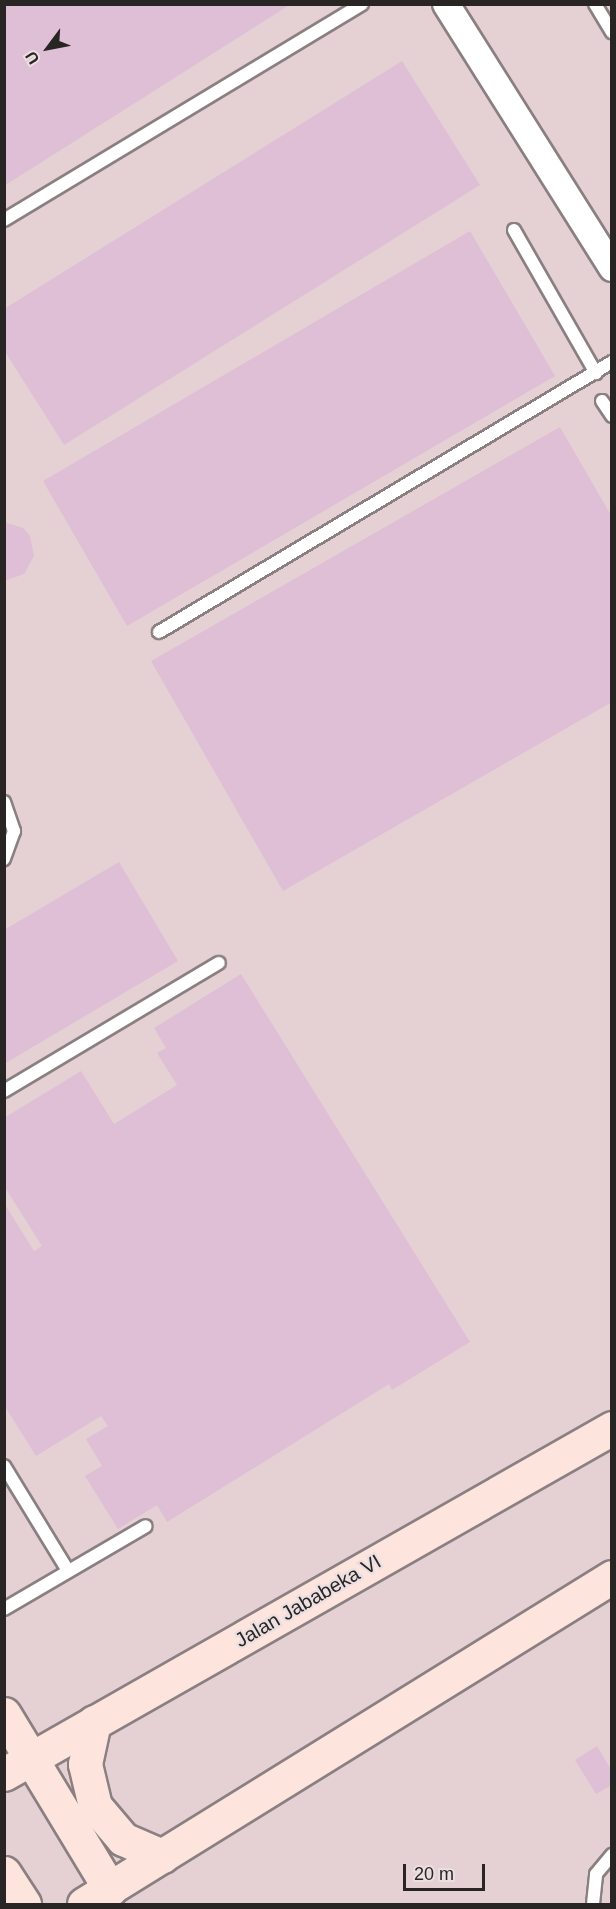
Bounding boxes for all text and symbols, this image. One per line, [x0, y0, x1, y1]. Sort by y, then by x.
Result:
north arrow [18, 18, 78, 78]
text: U [22, 48, 43, 67]
street label: Jalan Jababeka VI [231, 1549, 385, 1653]
scale bar [406, 1852, 488, 1890]
text: 20 m [414, 1864, 454, 1884]

